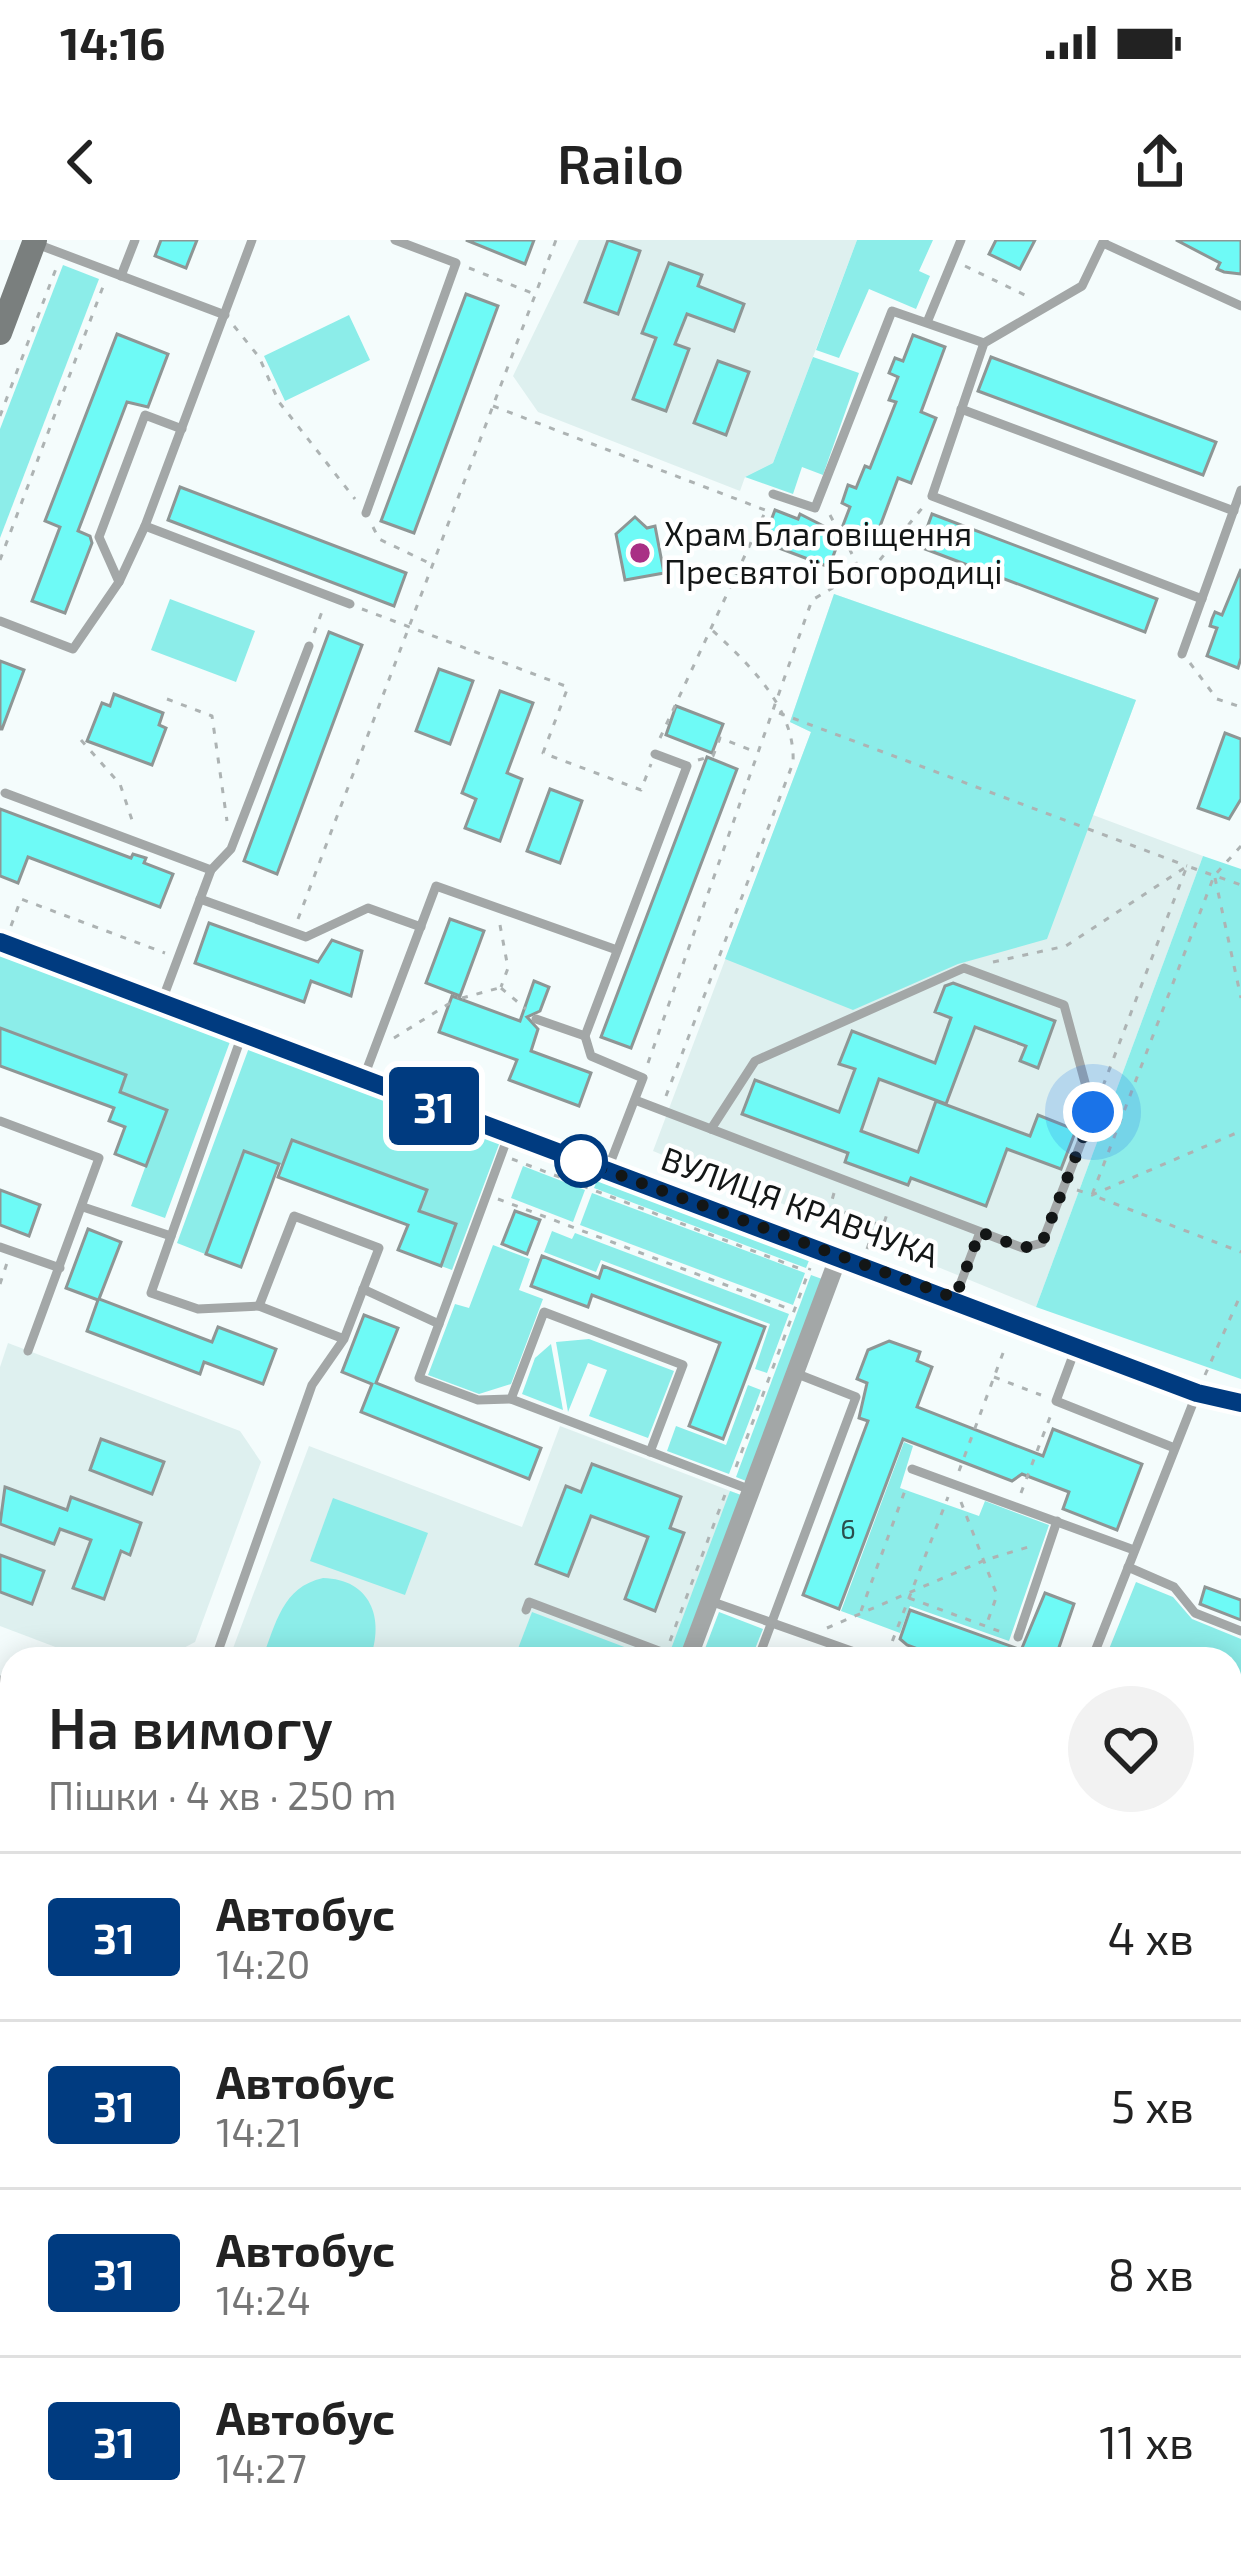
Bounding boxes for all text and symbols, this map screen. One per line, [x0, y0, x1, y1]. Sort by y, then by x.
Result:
text: 14:16 [60, 15, 166, 69]
icon: back [48, 129, 114, 195]
icon: share [1127, 129, 1193, 195]
text: Railo [557, 130, 684, 195]
place label: Храм Благовіщення Пресвятої Богородиці [664, 513, 1003, 591]
marker: Храм Благовіщення Пресвятої Богородиці [627, 540, 653, 566]
line badge: 31 [380, 1067, 488, 1145]
text: 31 [413, 1081, 455, 1131]
your location [1063, 1082, 1123, 1142]
unlabelled marker [556, 1136, 606, 1186]
street label: ВУЛИЦЯ КРАВЧУКА [656, 1137, 945, 1275]
house number: 6 [840, 1512, 856, 1544]
button: heart [1068, 1686, 1194, 1812]
text: На вимогу [48, 1692, 333, 1760]
text: Пішки · 4 хв · 250 m [48, 1771, 397, 1818]
text: Автобус [216, 1886, 395, 1940]
text: 4 хв [1107, 1910, 1194, 1964]
text: 31 [93, 1912, 135, 1962]
text: 14:20 [216, 1940, 310, 1987]
text: Автобус [216, 2054, 395, 2108]
text: 5 хв [1111, 2078, 1194, 2132]
text: 31 [93, 2080, 135, 2130]
text: 14:21 [216, 2108, 302, 2155]
text: Автобус [216, 2222, 395, 2276]
text: 8 хв [1108, 2246, 1194, 2300]
text: 31 [93, 2248, 135, 2298]
text: 14:24 [216, 2276, 311, 2323]
text: Автобус [216, 2390, 395, 2444]
text: 11 хв [1099, 2414, 1194, 2468]
text: 31 [93, 2416, 135, 2466]
text: 14:27 [216, 2444, 307, 2491]

